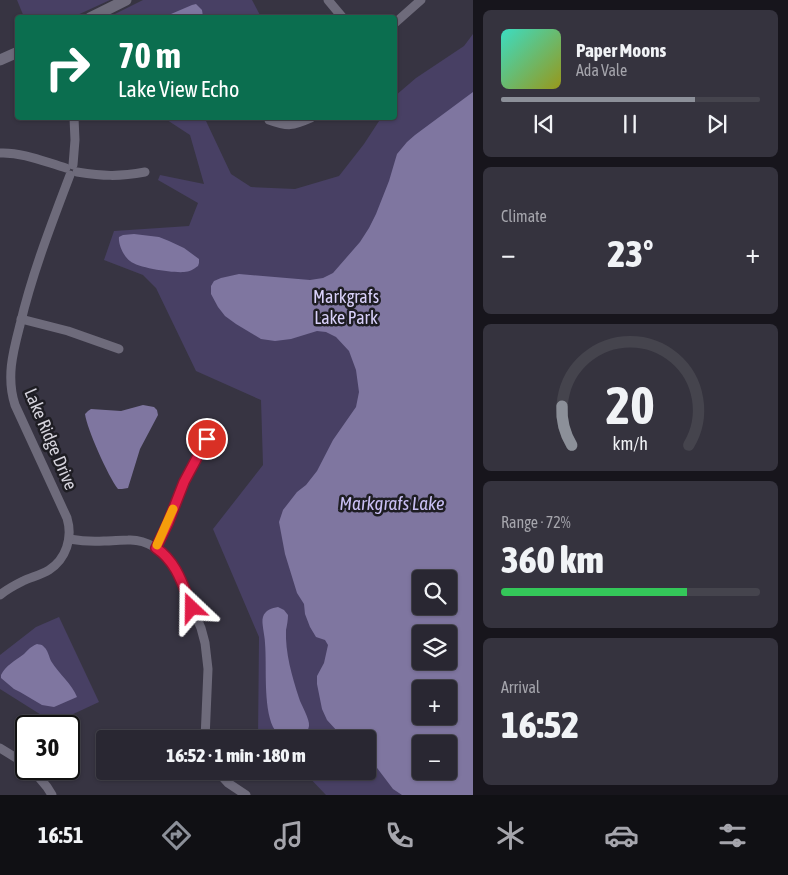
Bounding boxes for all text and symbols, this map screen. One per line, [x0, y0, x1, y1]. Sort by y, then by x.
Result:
icon: right [35, 35, 100, 100]
text: 70 m [118, 35, 181, 75]
text: Paper Moons [576, 39, 666, 61]
text: Ada Vale [576, 61, 627, 79]
text: Lake View Echo [118, 76, 239, 102]
icon: previous [530, 110, 558, 138]
icon: pause [616, 110, 644, 138]
icon: next [703, 110, 731, 138]
text: Climate [501, 207, 547, 225]
text: 23° [607, 232, 654, 275]
text: − [501, 237, 516, 269]
text: + [745, 237, 760, 269]
park label: Markgrafs Lake Park [313, 286, 379, 328]
text: 20 [606, 375, 655, 435]
street label: Lake Ridge Drive [20, 385, 82, 493]
pin [186, 418, 228, 460]
icon: arrive [193, 425, 221, 453]
text: km/h [613, 433, 648, 454]
water label: Markgrafs Lake [339, 492, 445, 514]
text: Range · 72% [501, 513, 571, 531]
text: 360 km [501, 538, 604, 581]
map controls [412, 570, 457, 780]
button: search [412, 570, 457, 615]
position arrow [165, 581, 217, 633]
button: layers [412, 625, 457, 670]
text: Arrival [501, 678, 540, 696]
button: + [412, 680, 457, 725]
text: 16:52 [501, 703, 579, 746]
speed limit sign: 30 [15, 715, 80, 780]
button: − [412, 735, 457, 780]
text: 16:52 · 1 min · 180 m [166, 744, 306, 766]
icon: directions [159, 818, 194, 853]
icon: music [271, 818, 306, 853]
icon: phone [382, 818, 417, 853]
icon: climate [493, 818, 528, 853]
icon: car [604, 818, 639, 853]
icon: filters [715, 818, 750, 853]
text: 16:51 [38, 822, 83, 848]

